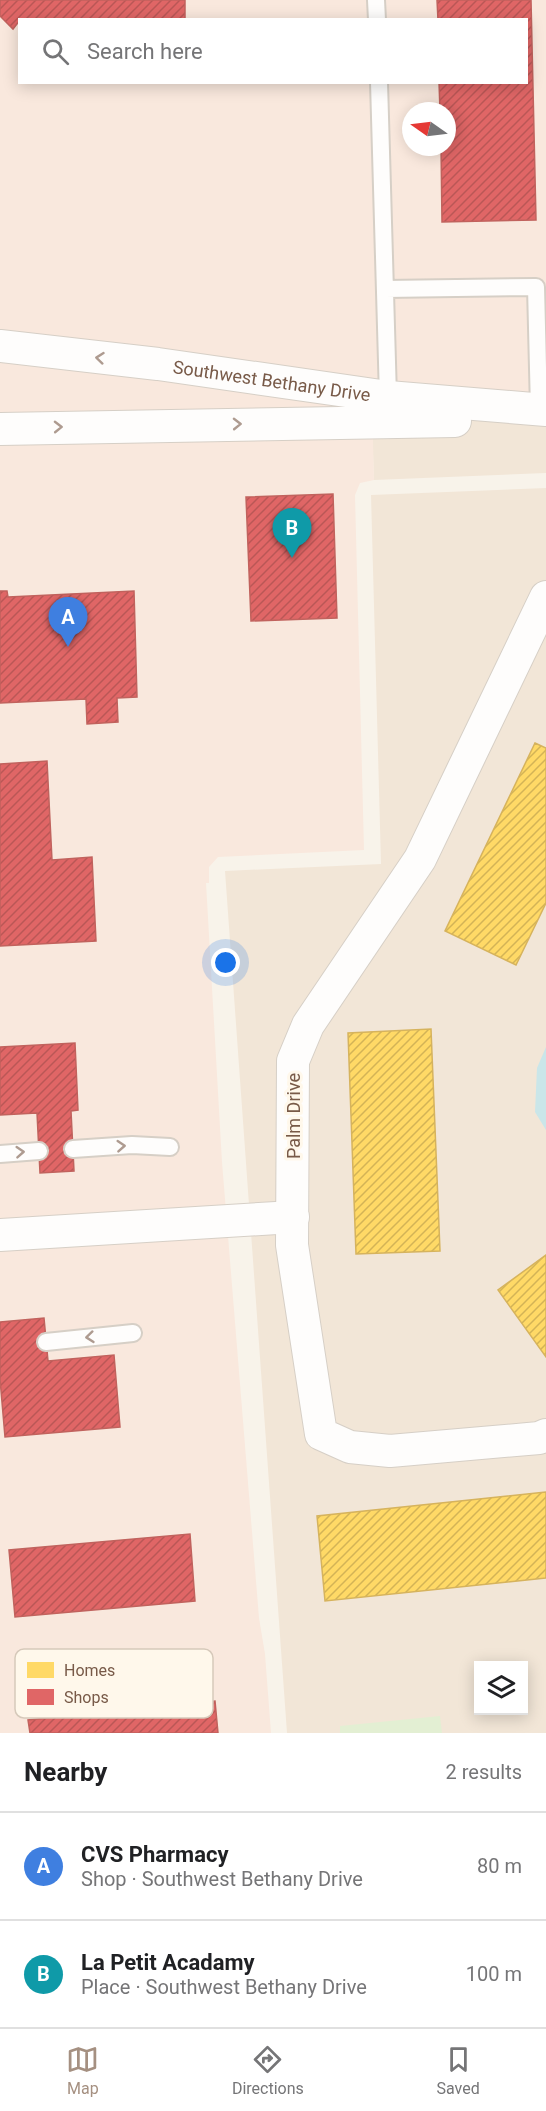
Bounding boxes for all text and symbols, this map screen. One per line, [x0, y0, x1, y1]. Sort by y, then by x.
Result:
search box [18, 18, 528, 84]
icon: search [39, 35, 72, 68]
text: Search here [87, 39, 203, 64]
north arrow [402, 102, 456, 156]
one-way arrow [96, 352, 105, 365]
street label: Southwest Bethany Drive [172, 356, 372, 405]
one-way arrow [233, 418, 242, 430]
one-way arrow [54, 421, 63, 433]
pin: B [272, 508, 312, 558]
pin: A [48, 598, 88, 647]
your location [211, 948, 240, 977]
street label: Palm Drive [283, 1073, 304, 1159]
one-way arrow [117, 1139, 126, 1152]
one-way arrow [15, 1146, 24, 1159]
one-way arrow [85, 1330, 94, 1343]
legend [15, 1649, 213, 1718]
text: Homes [64, 1661, 115, 1680]
map controls [474, 1661, 528, 1715]
button: layers [474, 1661, 528, 1715]
text: Shops [64, 1688, 109, 1707]
text: Nearby [24, 1757, 107, 1787]
text: 2 results [446, 1760, 522, 1784]
text: CVS Pharmacy [81, 1842, 228, 1867]
text: A [37, 1854, 50, 1878]
text: 80 m [477, 1854, 522, 1878]
text: Shop · Southwest Bethany Drive [81, 1867, 363, 1891]
text: La Petit Acadamy [81, 1950, 255, 1975]
text: B [37, 1962, 50, 1986]
text: 100 m [466, 1962, 522, 1986]
text: Place · Southwest Bethany Drive [81, 1975, 367, 1999]
tab: Map [66, 2043, 99, 2098]
tab: Directions [232, 2043, 304, 2098]
tab: Saved [436, 2043, 480, 2098]

